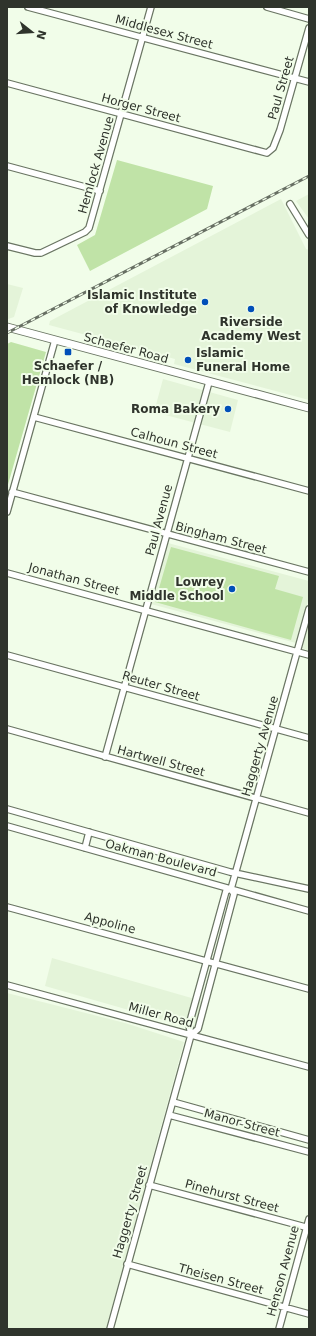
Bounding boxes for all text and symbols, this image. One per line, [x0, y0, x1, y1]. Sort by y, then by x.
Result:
north arrow [12, 12, 52, 52]
street label: Middlesex Street [114, 12, 215, 52]
text: N [34, 28, 49, 41]
street label: Paul Street [265, 54, 297, 121]
street label: Horger Street [100, 91, 182, 125]
street label: Hemlock Avenue [75, 115, 117, 215]
place label: Islamic Institute of Knowledge [87, 288, 197, 316]
marker: Islamic Institute of Knowledge [200, 297, 210, 307]
marker: Riverside Academy West [246, 304, 256, 314]
place label: Riverside Academy West [201, 315, 301, 343]
street label: Schaefer Road [82, 330, 170, 366]
place label: Islamic Funeral Home [196, 346, 290, 374]
marker: Schaefer / Hemlock (NB) [63, 347, 73, 357]
marker: Islamic Funeral Home [183, 355, 193, 365]
place label: Schaefer / Hemlock (NB) [22, 359, 114, 387]
place label: Roma Bakery [131, 402, 220, 416]
marker: Roma Bakery [223, 404, 233, 414]
street label: Calhoun Street [129, 425, 219, 461]
street label: Paul Avenue [143, 483, 175, 557]
street label: Bingham Street [174, 519, 268, 557]
street label: Jonathan Street [26, 560, 121, 598]
place label: Lowrey Middle School [129, 575, 224, 603]
marker: Lowrey Middle School [227, 584, 237, 594]
street label: Reuter Street [121, 668, 202, 704]
street label: Haggerty Avenue [239, 694, 281, 798]
street label: Hartwell Street [116, 743, 207, 780]
street label: Oakman Boulevard [104, 836, 218, 880]
street label: Appoline [83, 909, 137, 937]
street label: Miller Road [127, 1000, 195, 1030]
street label: Manor Street [203, 1106, 282, 1140]
street label: Haggerty Street [110, 1164, 150, 1260]
street label: Pinehurst Street [183, 1177, 281, 1215]
street label: Henson Avenue [264, 1224, 302, 1318]
street label: Theisen Street [176, 1261, 265, 1297]

